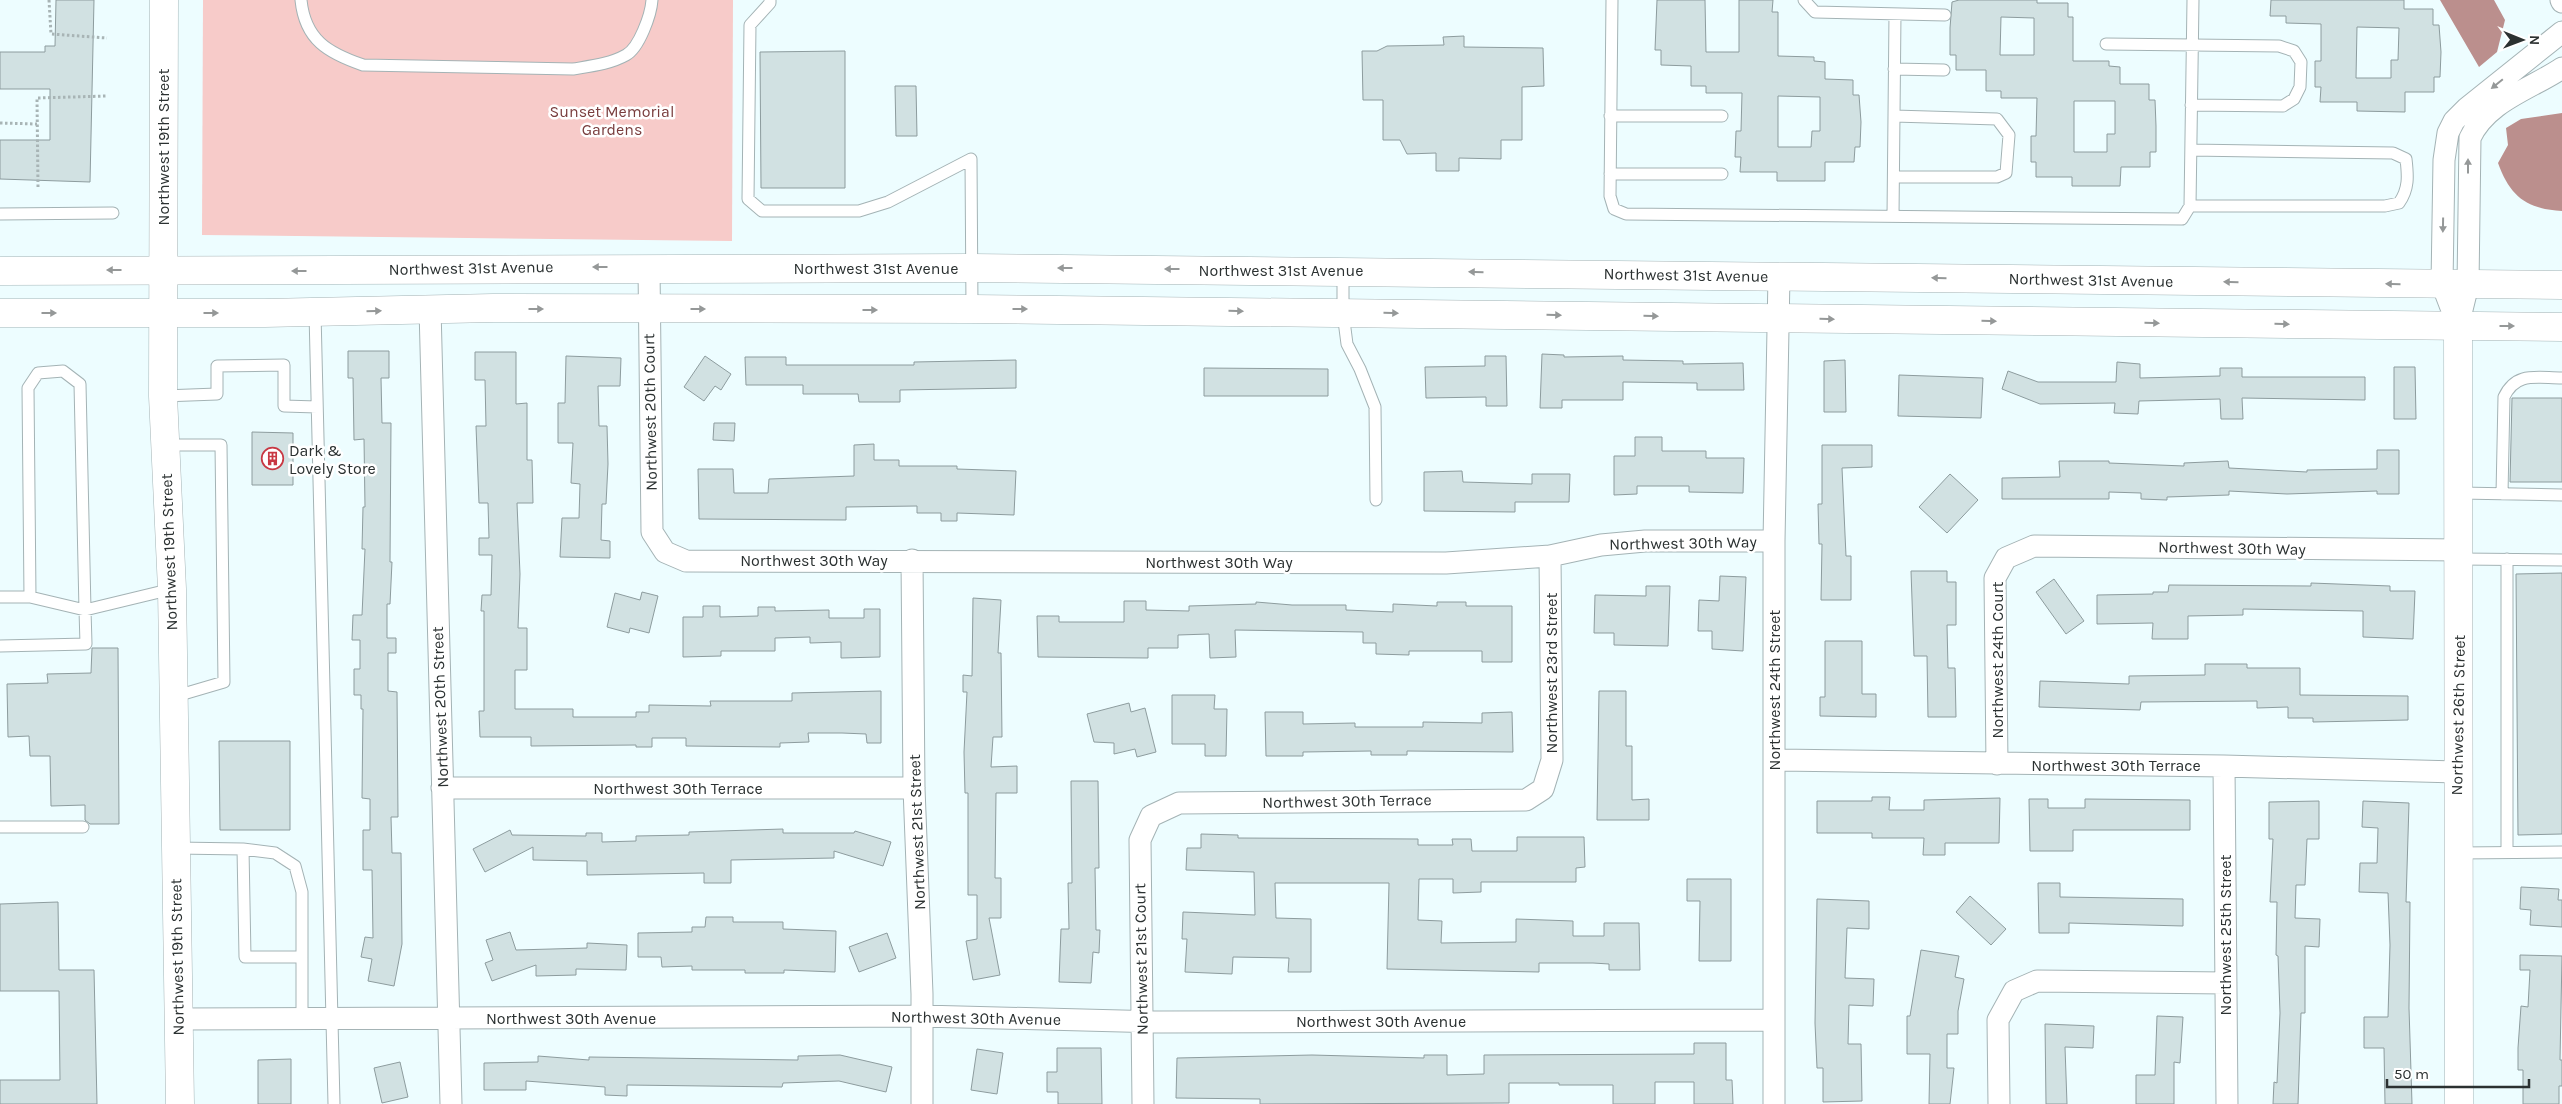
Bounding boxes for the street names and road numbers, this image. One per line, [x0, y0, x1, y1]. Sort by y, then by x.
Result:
street label: Northwest 19th Street [154, 68, 173, 226]
street label: Northwest 31st Avenue [388, 257, 554, 279]
street label: Northwest 31st Avenue [794, 259, 958, 278]
street label: Northwest 31st Avenue [1199, 261, 1363, 280]
street label: Northwest 31st Avenue [1603, 264, 1769, 286]
street label: Northwest 31st Avenue [2008, 269, 2174, 291]
street label: Northwest 20th Court [639, 333, 661, 491]
street label: Northwest 19th Street [157, 473, 181, 631]
street label: Northwest 30th Way [1609, 532, 1758, 554]
street label: Northwest 30th Way [2158, 537, 2307, 559]
street label: Northwest 30th Way [740, 551, 888, 570]
street label: Northwest 30th Way [1145, 553, 1293, 572]
street label: Northwest 24th Court [1988, 582, 2007, 738]
street label: Northwest 23rd Street [1542, 593, 1561, 753]
street label: Northwest 24th Street [1765, 610, 1784, 770]
street label: Northwest 20th Street [428, 626, 452, 788]
street label: Northwest 26th Street [2447, 634, 2469, 796]
street label: Northwest 21st Street [905, 754, 929, 910]
street label: Northwest 30th Terrace [2031, 756, 2201, 775]
street label: Northwest 30th Terrace [593, 779, 763, 798]
street label: Northwest 30th Terrace [1262, 790, 1432, 812]
street label: Northwest 25th Street [2216, 855, 2235, 1015]
street label: Northwest 19th Street [166, 878, 188, 1036]
street label: Northwest 21st Court [1130, 883, 1152, 1035]
street label: Northwest 30th Avenue [891, 1007, 1061, 1029]
street label: Northwest 30th Avenue [486, 1009, 656, 1028]
street label: Northwest 30th Avenue [1296, 1012, 1466, 1031]

